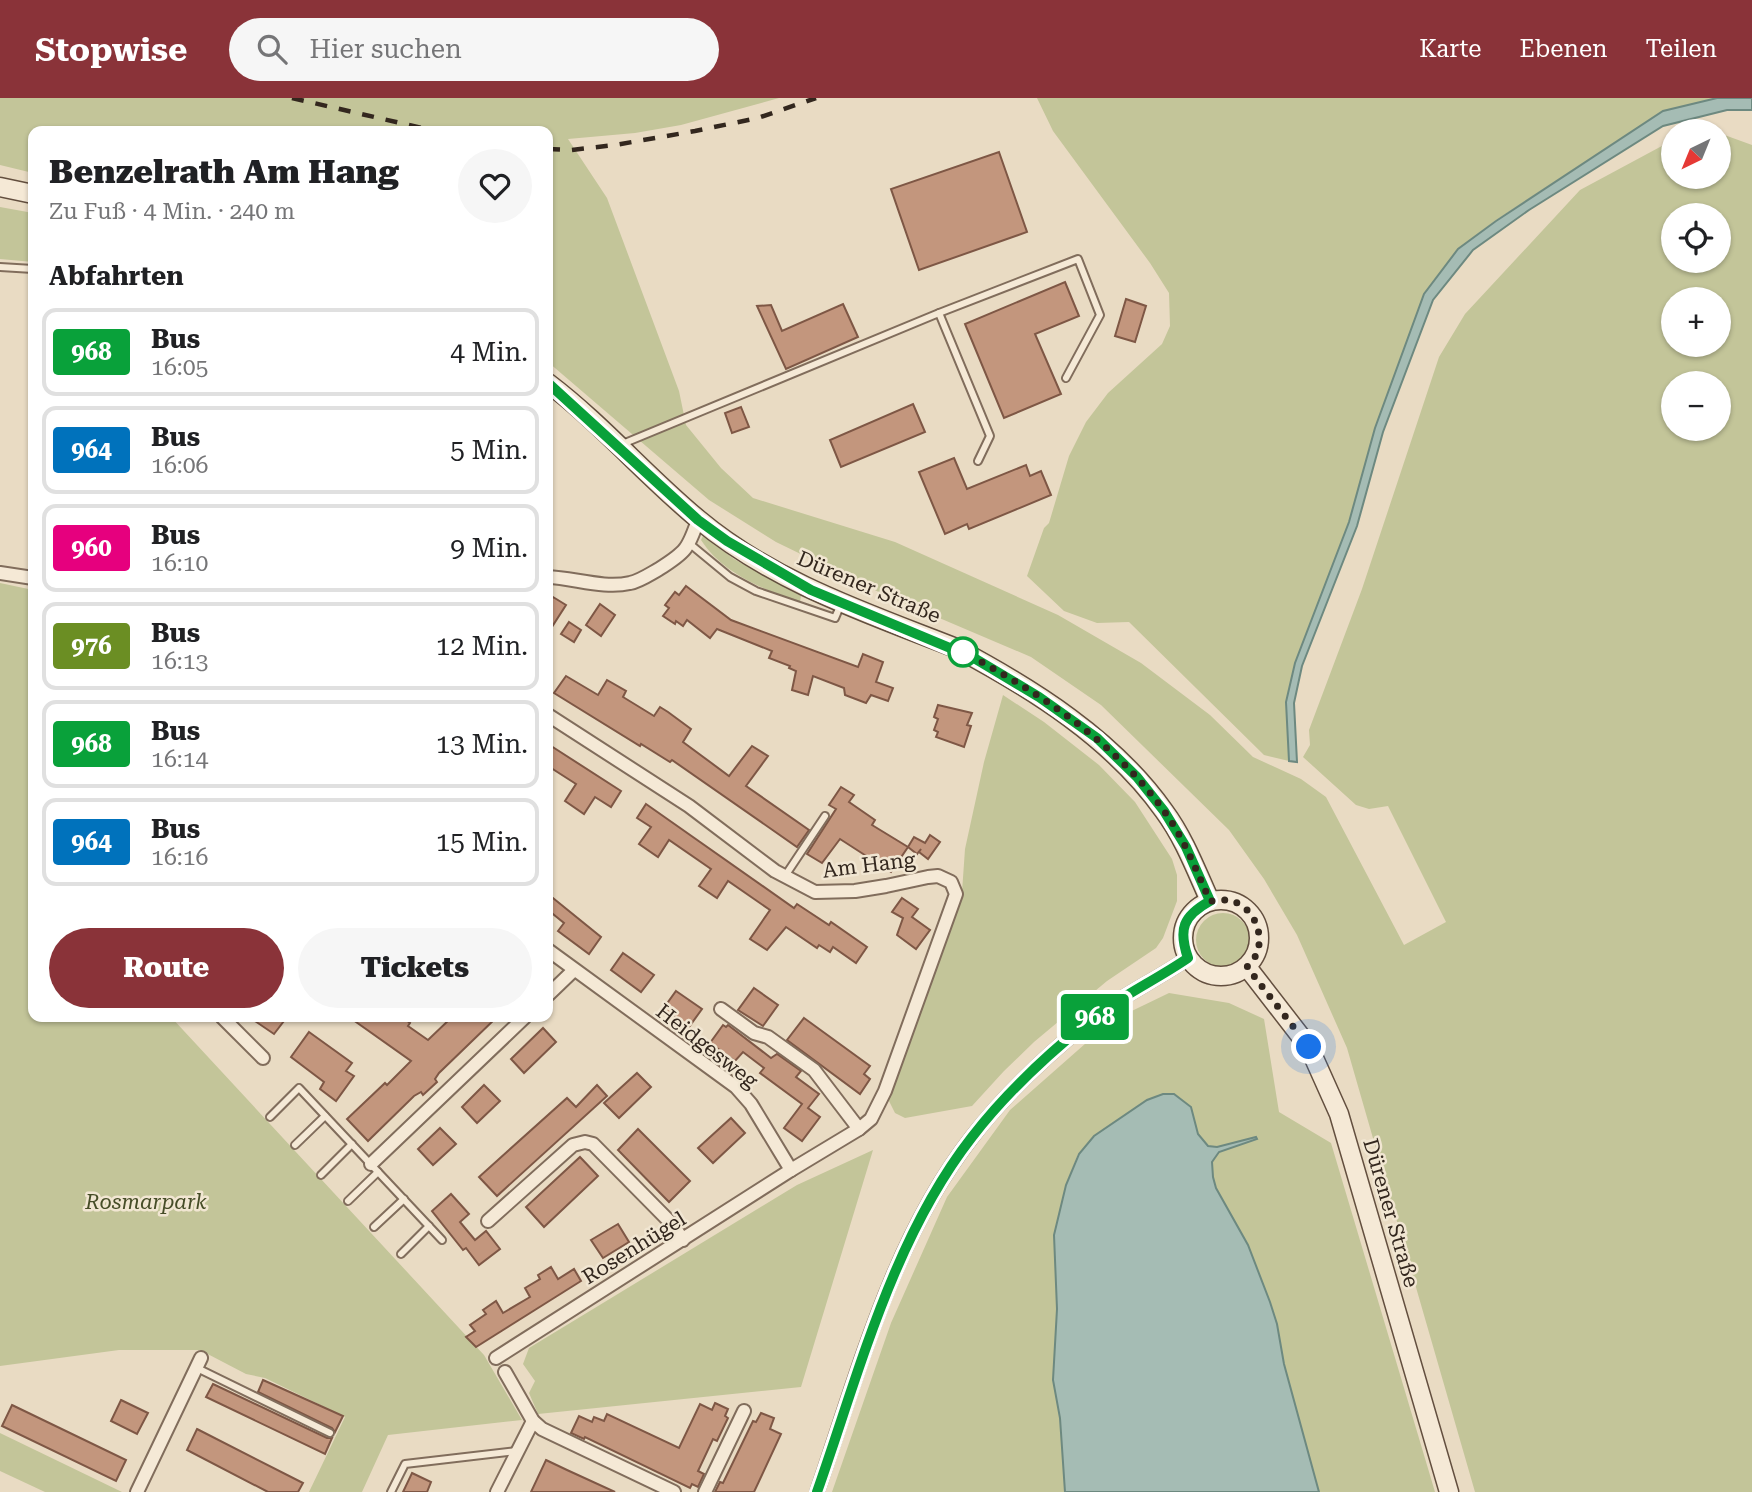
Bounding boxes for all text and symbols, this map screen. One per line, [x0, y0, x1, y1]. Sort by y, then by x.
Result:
search box [229, 18, 719, 81]
text: Stopwise [35, 30, 187, 69]
icon: search [253, 30, 291, 68]
text: Hier suchen [309, 34, 462, 64]
text: Karte [1419, 35, 1481, 63]
text: Ebenen [1519, 35, 1608, 63]
text: Teilen [1646, 35, 1717, 63]
north arrow [1661, 119, 1731, 189]
map controls [1661, 119, 1731, 441]
button: heart [458, 149, 532, 223]
text: Benzelrath Am Hang [49, 152, 399, 191]
text: Zu Fuß · 4 Min. · 240 m [49, 198, 295, 225]
button: locate [1661, 203, 1731, 273]
text: Abfahrten [49, 261, 184, 291]
button: + [1661, 287, 1731, 357]
text: Bus [151, 324, 200, 354]
text: 4 Min. [450, 337, 528, 367]
text: 968 [71, 338, 112, 366]
text: 16:05 [151, 354, 208, 381]
button: − [1661, 371, 1731, 441]
text: Bus [151, 422, 200, 452]
text: 5 Min. [450, 435, 528, 465]
text: 964 [71, 436, 112, 464]
text: 16:06 [151, 452, 208, 479]
text: Bus [151, 520, 200, 550]
text: 9 Min. [450, 533, 528, 563]
text: 960 [71, 534, 112, 562]
street label: Dürener Straße [794, 546, 944, 628]
text: 16:10 [151, 550, 208, 577]
text: Bus [151, 618, 200, 648]
text: 12 Min. [436, 631, 528, 661]
text: 976 [71, 632, 112, 660]
unlabelled marker [948, 637, 978, 667]
text: 16:13 [151, 648, 208, 675]
text: Bus [151, 716, 200, 746]
text: 13 Min. [436, 729, 528, 759]
text: 968 [71, 730, 112, 758]
text: 16:14 [151, 746, 208, 773]
text: Bus [151, 814, 200, 844]
text: 15 Min. [436, 827, 528, 857]
text: 964 [71, 828, 112, 856]
text: 16:16 [151, 844, 208, 871]
street label: Am Hang [821, 847, 917, 883]
button: Route [49, 928, 284, 1008]
button: Tickets [298, 928, 532, 1008]
line badge: 968 [1055, 994, 1135, 1040]
street label: Heidgesweg [652, 999, 763, 1093]
text: 968 [1075, 1003, 1115, 1031]
your location [1291, 1029, 1326, 1064]
street label: Dürener Straße [1358, 1136, 1424, 1290]
park label: Rosmarpark [84, 1190, 207, 1214]
street label: Rosenhügel [578, 1206, 691, 1289]

